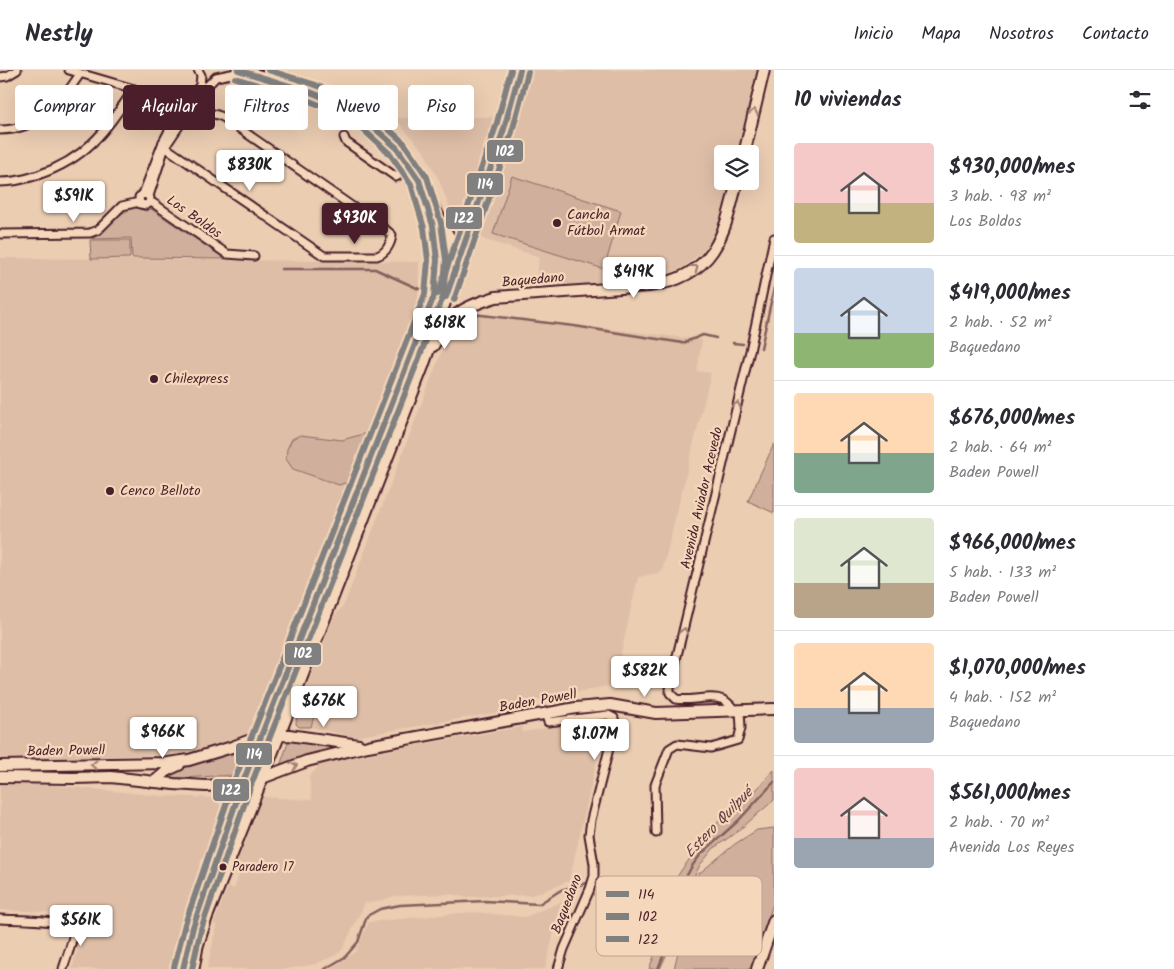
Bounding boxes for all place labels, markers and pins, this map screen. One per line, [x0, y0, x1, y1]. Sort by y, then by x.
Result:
pin: $830K [215, 150, 285, 192]
pin: $591K [39, 180, 109, 223]
pin: $930K [320, 202, 390, 245]
place label: Cancha Fútbol Armat [567, 204, 646, 242]
marker: Cancha Fútbol Armat [551, 217, 563, 229]
pin: $419K [599, 256, 669, 299]
pin: $618K [410, 308, 480, 350]
place label: Chilexpress [164, 368, 229, 390]
marker: Chilexpress [148, 373, 160, 385]
place label: Cenco Belloto [120, 480, 201, 502]
marker: Cenco Belloto [104, 485, 116, 497]
pin: $582K [610, 656, 680, 698]
pin: $676K [289, 686, 359, 728]
pin: $966K [128, 716, 198, 759]
pin: $1.07M [554, 718, 636, 761]
place label: Paradero 17 [232, 857, 294, 878]
marker: Paradero 17 [218, 862, 228, 872]
pin: $561K [46, 904, 116, 947]

